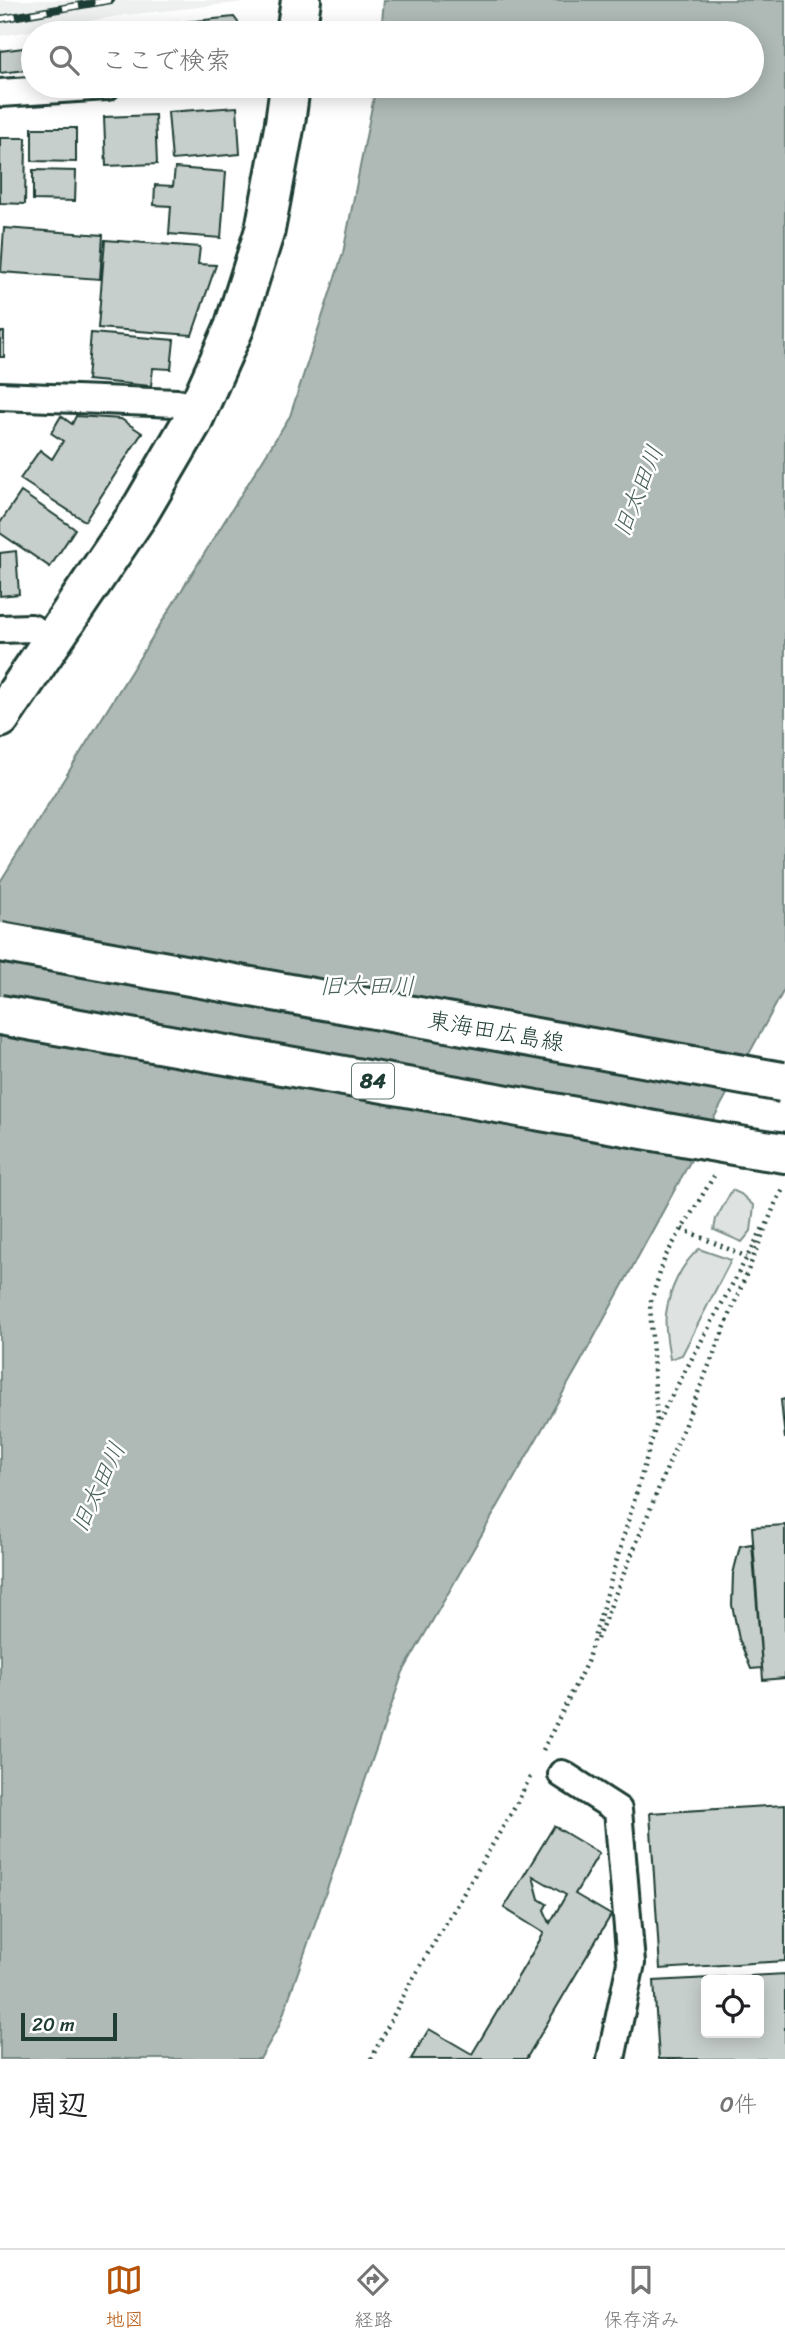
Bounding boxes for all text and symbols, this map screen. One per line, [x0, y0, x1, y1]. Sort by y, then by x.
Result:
search box [21, 21, 764, 98]
text: ここで検索 [101, 37, 231, 83]
icon: search [45, 41, 83, 79]
water label: 旧太田川 [601, 439, 675, 543]
water label: 旧太田川 [319, 965, 415, 1007]
street label: 東海田広島線 [424, 999, 567, 1064]
road number: 84 [352, 1064, 394, 1098]
water label: 旧太田川 [59, 1435, 137, 1539]
map controls [701, 1975, 764, 2038]
button: locate [701, 1975, 764, 2038]
text: 20 m [32, 2008, 75, 2041]
scale bar [21, 2010, 117, 2042]
text: 周辺 [28, 2078, 88, 2132]
text: 0件 [719, 2084, 757, 2125]
tab: 地図 [105, 2261, 144, 2336]
tab: 経路 [354, 2261, 393, 2336]
tab: 保存済み [603, 2261, 680, 2336]

